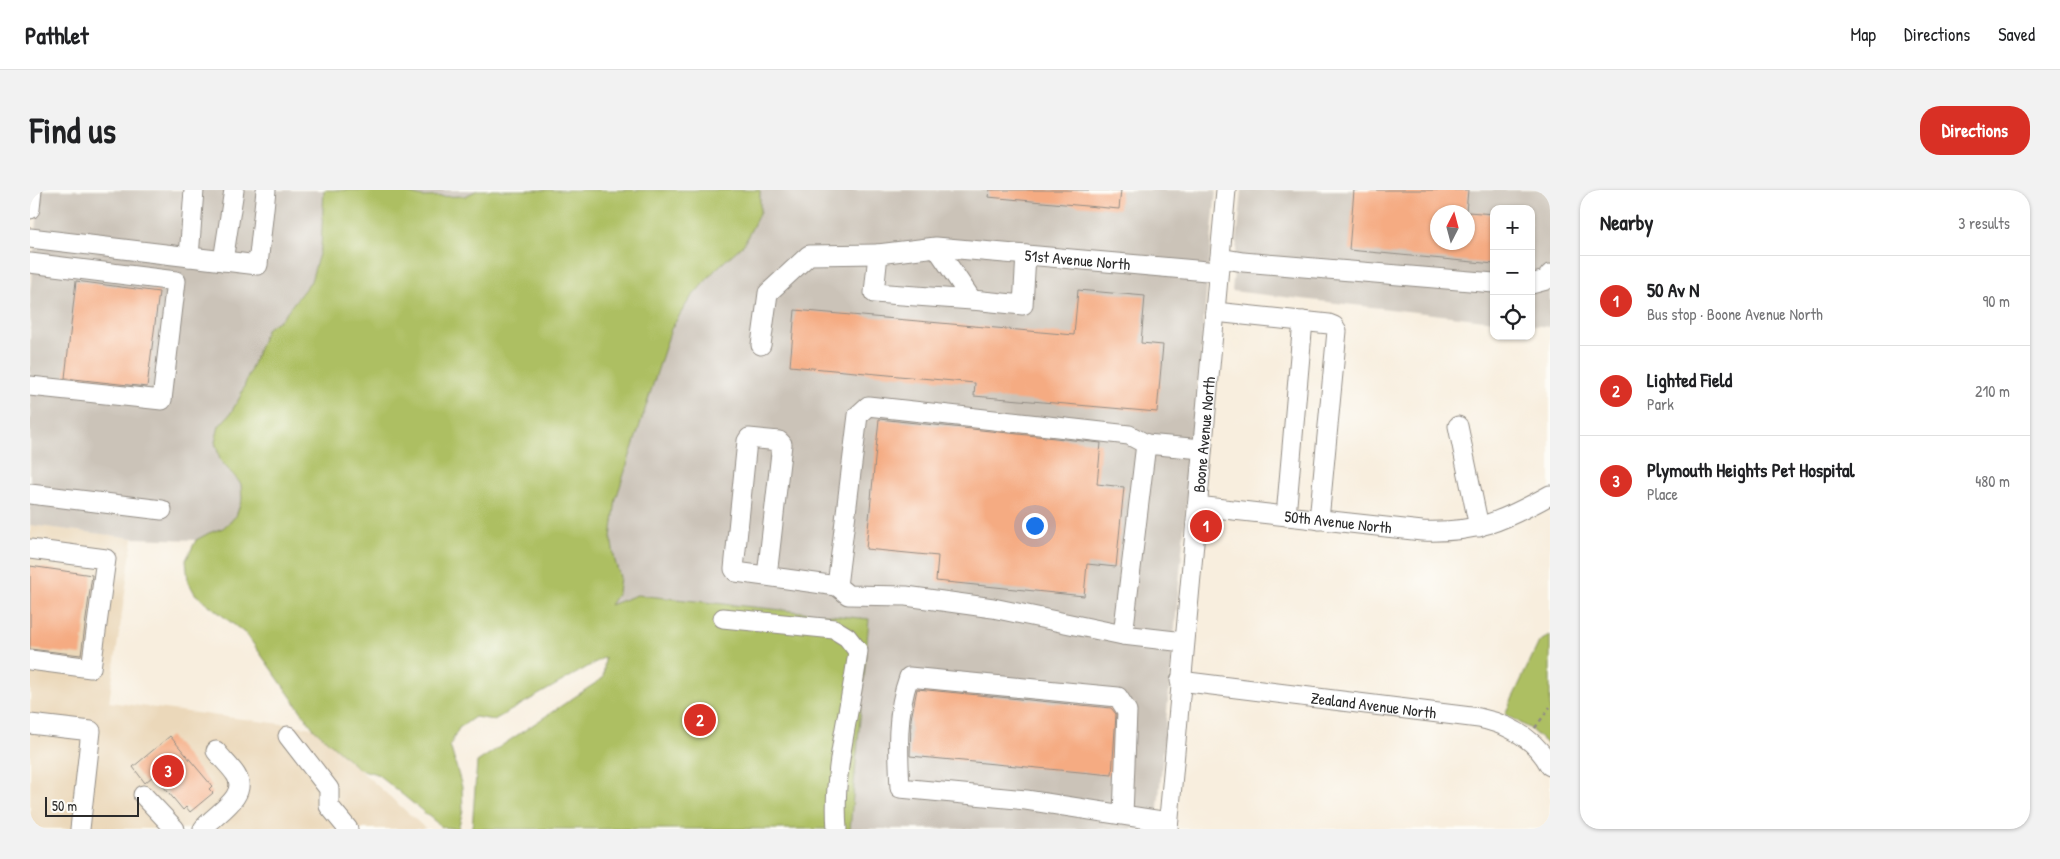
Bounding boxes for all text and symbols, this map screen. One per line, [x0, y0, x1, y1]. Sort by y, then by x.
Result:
text: Pathlet [25, 19, 88, 51]
text: Map [1851, 22, 1876, 47]
text: Directions [1904, 22, 1970, 47]
text: Saved [1998, 22, 2035, 47]
button: Directions [1920, 106, 2030, 155]
text: Find us [30, 107, 116, 154]
north arrow [1430, 205, 1475, 250]
map controls [1490, 205, 1535, 340]
button: + [1490, 205, 1535, 250]
text: Nearby [1600, 208, 1653, 237]
text: 3 results [1958, 212, 2010, 234]
street label: 51st Avenue North [1024, 244, 1131, 275]
button: − [1490, 250, 1535, 295]
text: 50 Av N [1647, 277, 1699, 303]
text: 1 [1613, 290, 1619, 312]
text: 90 m [1982, 290, 2010, 312]
button: locate [1490, 295, 1535, 340]
text: Bus stop · Boone Avenue North [1647, 303, 1823, 325]
text: Lighted Field [1647, 367, 1732, 393]
street label: Boone Avenue North [1188, 376, 1220, 493]
text: 2 [1612, 380, 1620, 402]
text: 210 m [1975, 380, 2010, 402]
text: Park [1647, 393, 1674, 415]
text: Plymouth Heights Pet Hospital [1647, 457, 1855, 483]
text: 3 [1612, 470, 1620, 492]
text: 480 m [1975, 470, 2010, 492]
text: Place [1647, 483, 1678, 505]
street label: 50th Avenue North [1283, 505, 1393, 539]
pin: 1 [1190, 507, 1222, 545]
your location [1022, 513, 1048, 539]
street label: Zealand Avenue North [1310, 686, 1438, 724]
pin: 2 [684, 701, 716, 739]
pin: 3 [152, 752, 184, 790]
scale bar [45, 794, 139, 817]
text: 50 m [52, 796, 77, 815]

